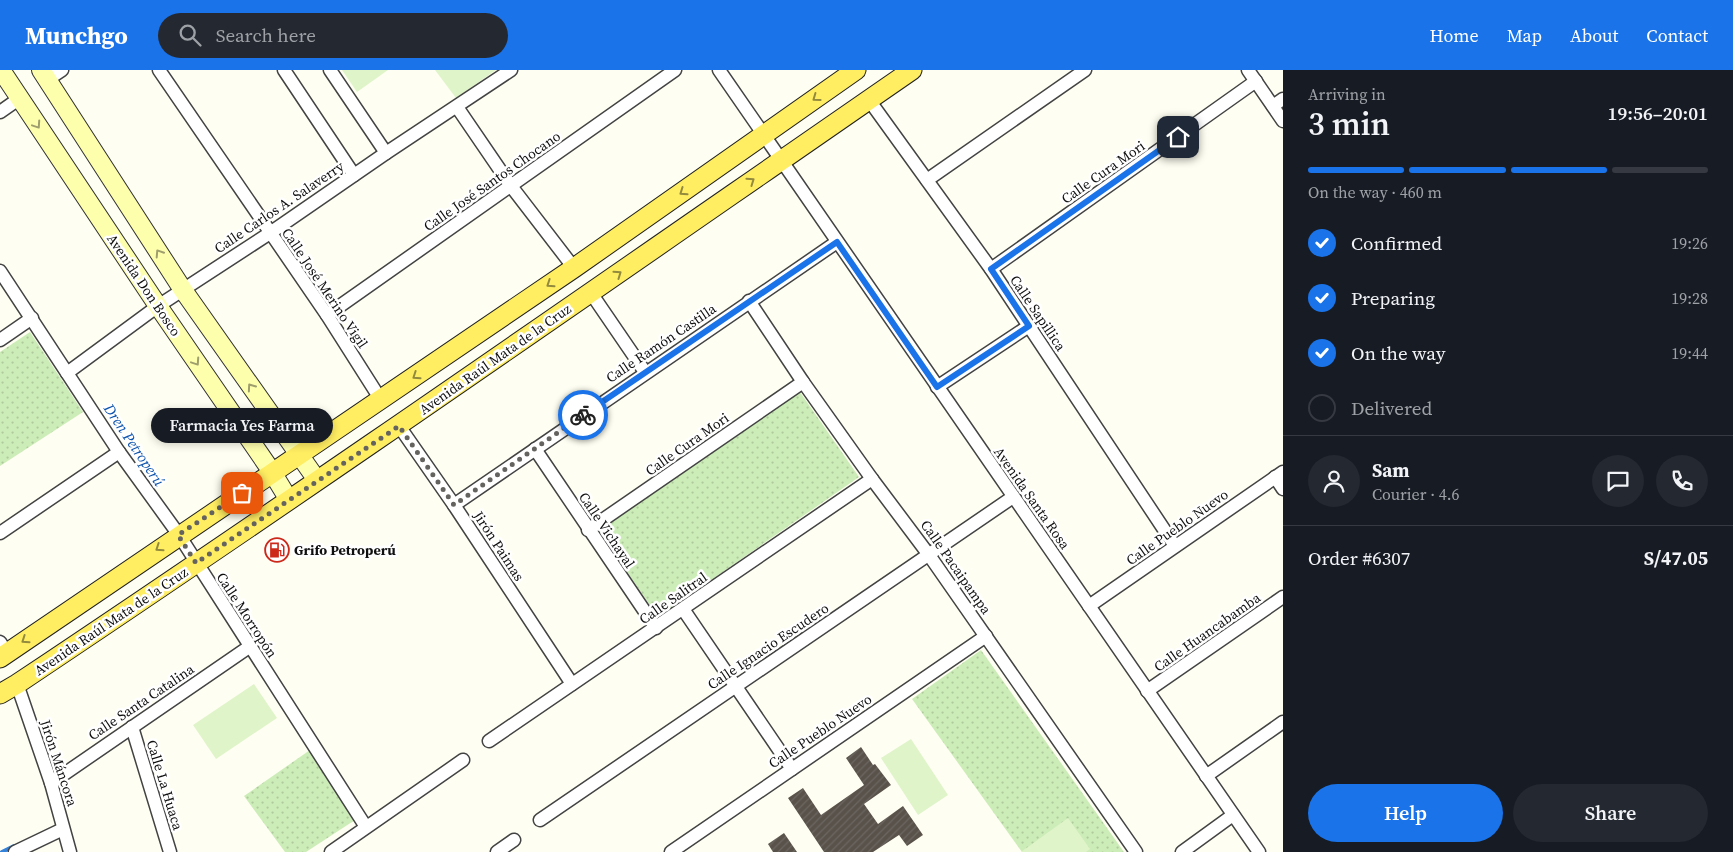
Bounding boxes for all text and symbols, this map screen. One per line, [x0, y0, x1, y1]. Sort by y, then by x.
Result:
search box [158, 13, 508, 58]
text: Munchgo [25, 19, 128, 52]
icon: search [176, 21, 204, 49]
text: Search here [216, 22, 316, 48]
text: Home [1430, 23, 1479, 48]
text: Map [1507, 23, 1542, 48]
text: About [1570, 23, 1618, 48]
text: Contact [1646, 23, 1708, 48]
text: Arriving in [1308, 83, 1386, 105]
one-way arrow [812, 92, 822, 101]
text: 19:56–20:01 [1608, 100, 1708, 126]
text: 3 min [1308, 102, 1390, 146]
pin [1157, 116, 1199, 158]
one-way arrow [31, 120, 41, 129]
icon: home [1164, 123, 1192, 151]
street label: Calle José Santos Chocano [419, 126, 565, 236]
street label: Calle Cura Mori [1057, 136, 1149, 208]
street label: Calle Carlos A. Salaverry [210, 156, 349, 258]
one-way arrow [745, 178, 755, 187]
text: On the way · 460 m [1308, 181, 1442, 203]
one-way arrow [680, 186, 689, 195]
street label: Calle José Merino Vigil [277, 224, 373, 352]
icon: check [1308, 229, 1336, 257]
street label: Avenida Don Bosco [102, 230, 186, 340]
text: Confirmed [1351, 230, 1442, 256]
text: 19:26 [1671, 232, 1708, 254]
one-way arrow [156, 249, 165, 259]
one-way arrow [612, 271, 622, 280]
street label: Calle Sapillica [1005, 271, 1071, 356]
one-way arrow [546, 278, 556, 287]
icon: check [1308, 284, 1336, 312]
text: Preparing [1351, 285, 1435, 311]
text: 19:28 [1671, 287, 1708, 309]
street label: Avenida Raúl Mata de la Cruz [415, 298, 576, 419]
street label: Calle Ramón Castilla [602, 298, 721, 387]
icon: check [1308, 339, 1336, 367]
text: On the way [1351, 340, 1446, 366]
text: 19:44 [1671, 342, 1708, 364]
one-way arrow [190, 356, 199, 366]
one-way arrow [412, 370, 422, 379]
one-way arrow [248, 383, 257, 393]
courier [558, 390, 608, 440]
text: Delivered [1351, 395, 1432, 421]
water label: Dren Petroperú [99, 399, 170, 490]
icon: bike [569, 401, 597, 429]
callout: Farmacia Yes Farma [151, 408, 333, 443]
street label: Calle Cura Mori [641, 408, 733, 480]
text: Farmacia Yes Farma [169, 414, 315, 436]
street label: Avenida Santa Rosa [989, 443, 1075, 554]
button: person [1308, 455, 1360, 507]
button: chat [1592, 455, 1644, 507]
button: phone [1656, 455, 1708, 507]
text: Sam [1372, 457, 1410, 483]
pin [221, 472, 263, 514]
icon: bag [228, 479, 256, 507]
text: Courier · 4.6 [1372, 483, 1460, 505]
street label: Calle Pueblo Nuevo [1122, 484, 1232, 570]
street label: Calle Vichayal [574, 488, 640, 572]
street label: Jirón Paimas [468, 506, 529, 585]
street label: Calle Pacaipampa [916, 516, 997, 619]
fuel station icon: Grifo Petroperú [264, 537, 290, 563]
place label: Grifo Petroperú [294, 540, 396, 560]
one-way arrow [155, 542, 165, 551]
text: Order #6307 [1308, 545, 1410, 571]
text: S/47.05 [1644, 545, 1708, 571]
street label: Avenida Raúl Mata de la Cruz [30, 562, 192, 680]
street label: Calle Salitral [635, 567, 711, 629]
street label: Calle Morropón [212, 568, 282, 662]
street label: Calle Huancabamba [1150, 587, 1265, 676]
street label: Calle Ignacio Escudero [703, 598, 833, 694]
one-way arrow [21, 634, 31, 643]
street label: Calle Santa Catalina [84, 659, 199, 745]
street label: Calle Pueblo Nuevo [764, 689, 876, 773]
street label: Jirón Máncora [35, 716, 83, 810]
street label: Calle La Huaca [142, 737, 188, 833]
button: Help [1308, 784, 1503, 842]
button: Share [1513, 784, 1708, 842]

